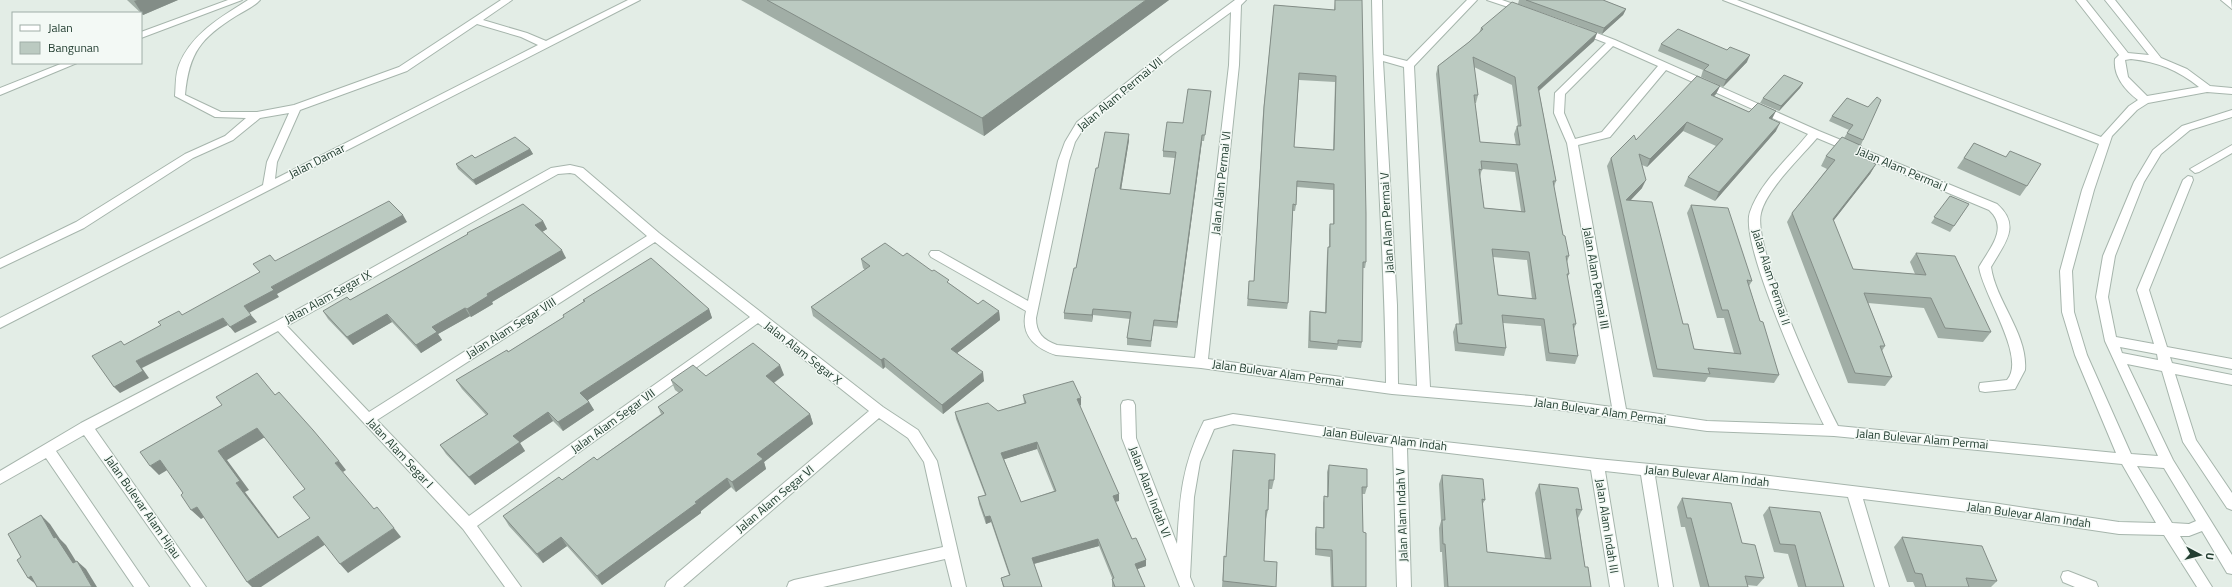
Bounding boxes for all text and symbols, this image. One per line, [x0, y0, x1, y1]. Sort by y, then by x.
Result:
legend [12, 12, 142, 64]
text: Jalan [48, 18, 73, 37]
text: Bangunan [48, 38, 99, 57]
street label: Jalan Alam Permai VII [1072, 52, 1167, 135]
street label: Jalan Alam Permai VI [1206, 130, 1235, 236]
street label: Jalan Damar [285, 138, 348, 183]
street label: Jalan Alam Permai I [1854, 141, 1951, 196]
street label: Jalan Alam Permai V [1374, 172, 1399, 274]
street label: Jalan Alam Permai III [1578, 225, 1615, 330]
street label: Jalan Alam Permai II [1747, 226, 1796, 328]
street label: Jalan Alam Segar IX [281, 265, 375, 328]
street label: Jalan Alam Segar VIII [462, 292, 560, 363]
street label: Jalan Alam Segar X [760, 316, 847, 389]
street label: Jalan Bulevar Alam Permai [1211, 354, 1345, 391]
street label: Jalan Alam Segar VII [567, 383, 659, 458]
street label: Jalan Bulevar Alam Permai [1533, 392, 1667, 429]
street label: Jalan Alam Segar I [363, 413, 438, 492]
street label: Jalan Bulevar Alam Indah [1322, 421, 1448, 456]
street label: Jalan Bulevar Alam Permai [1855, 423, 1989, 454]
street label: Jalan Alam Indah VI [1124, 443, 1177, 540]
street label: Jalan Bulevar Alam Hijau [100, 451, 186, 562]
street label: Jalan Alam Segar VI [731, 460, 818, 537]
street label: Jalan Bulevar Alam Indah [1644, 460, 1770, 491]
street label: Jalan Alam Indah V [1390, 468, 1413, 562]
street label: Jalan Alam Indah III [1591, 477, 1624, 575]
street label: Jalan Bulevar Alam Indah [1966, 496, 2092, 533]
north arrow [2180, 535, 2220, 575]
text: U [2202, 552, 2218, 561]

